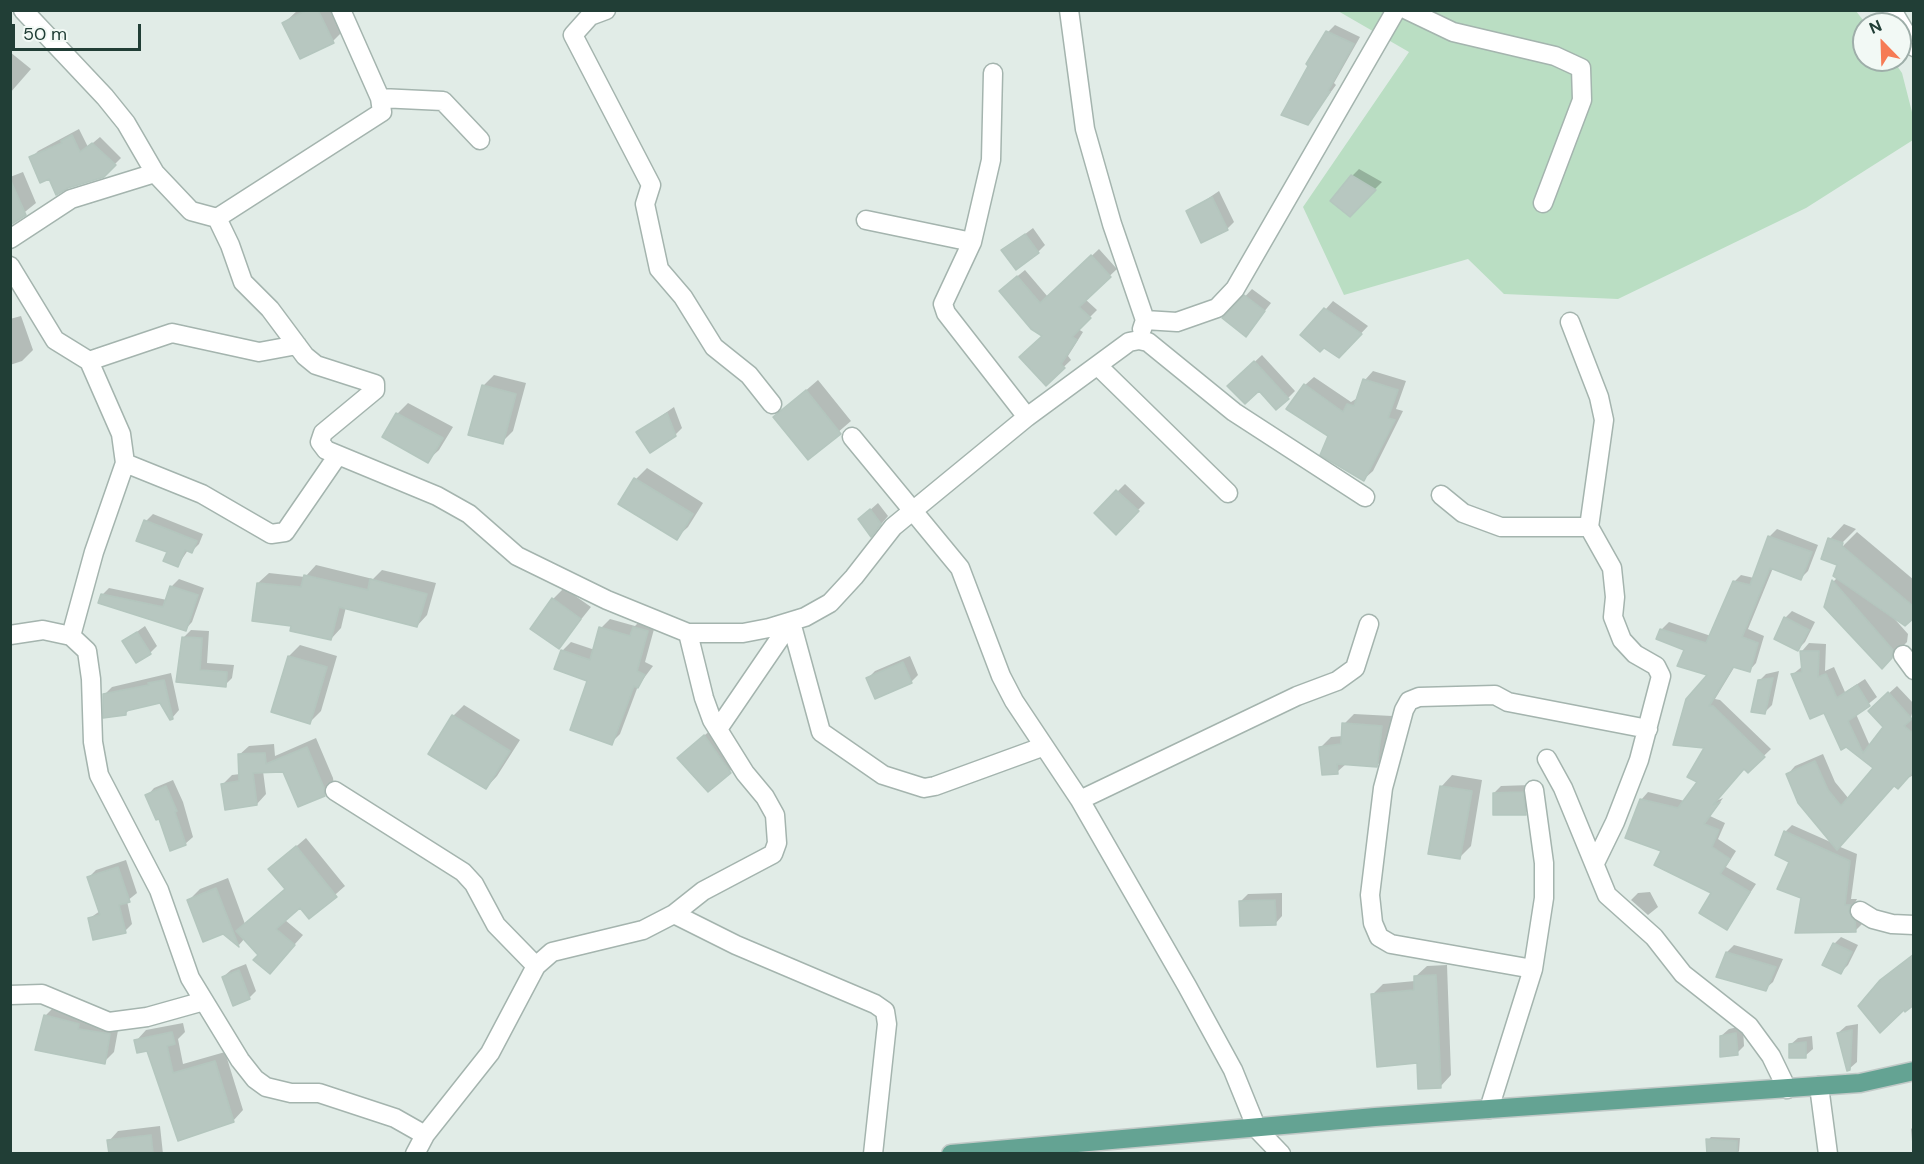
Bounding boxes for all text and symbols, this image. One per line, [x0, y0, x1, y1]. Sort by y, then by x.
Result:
scale bar [15, 12, 144, 50]
north arrow [1852, 12, 1912, 72]
text: N [1866, 15, 1885, 39]
text: 50 m [23, 22, 67, 46]

